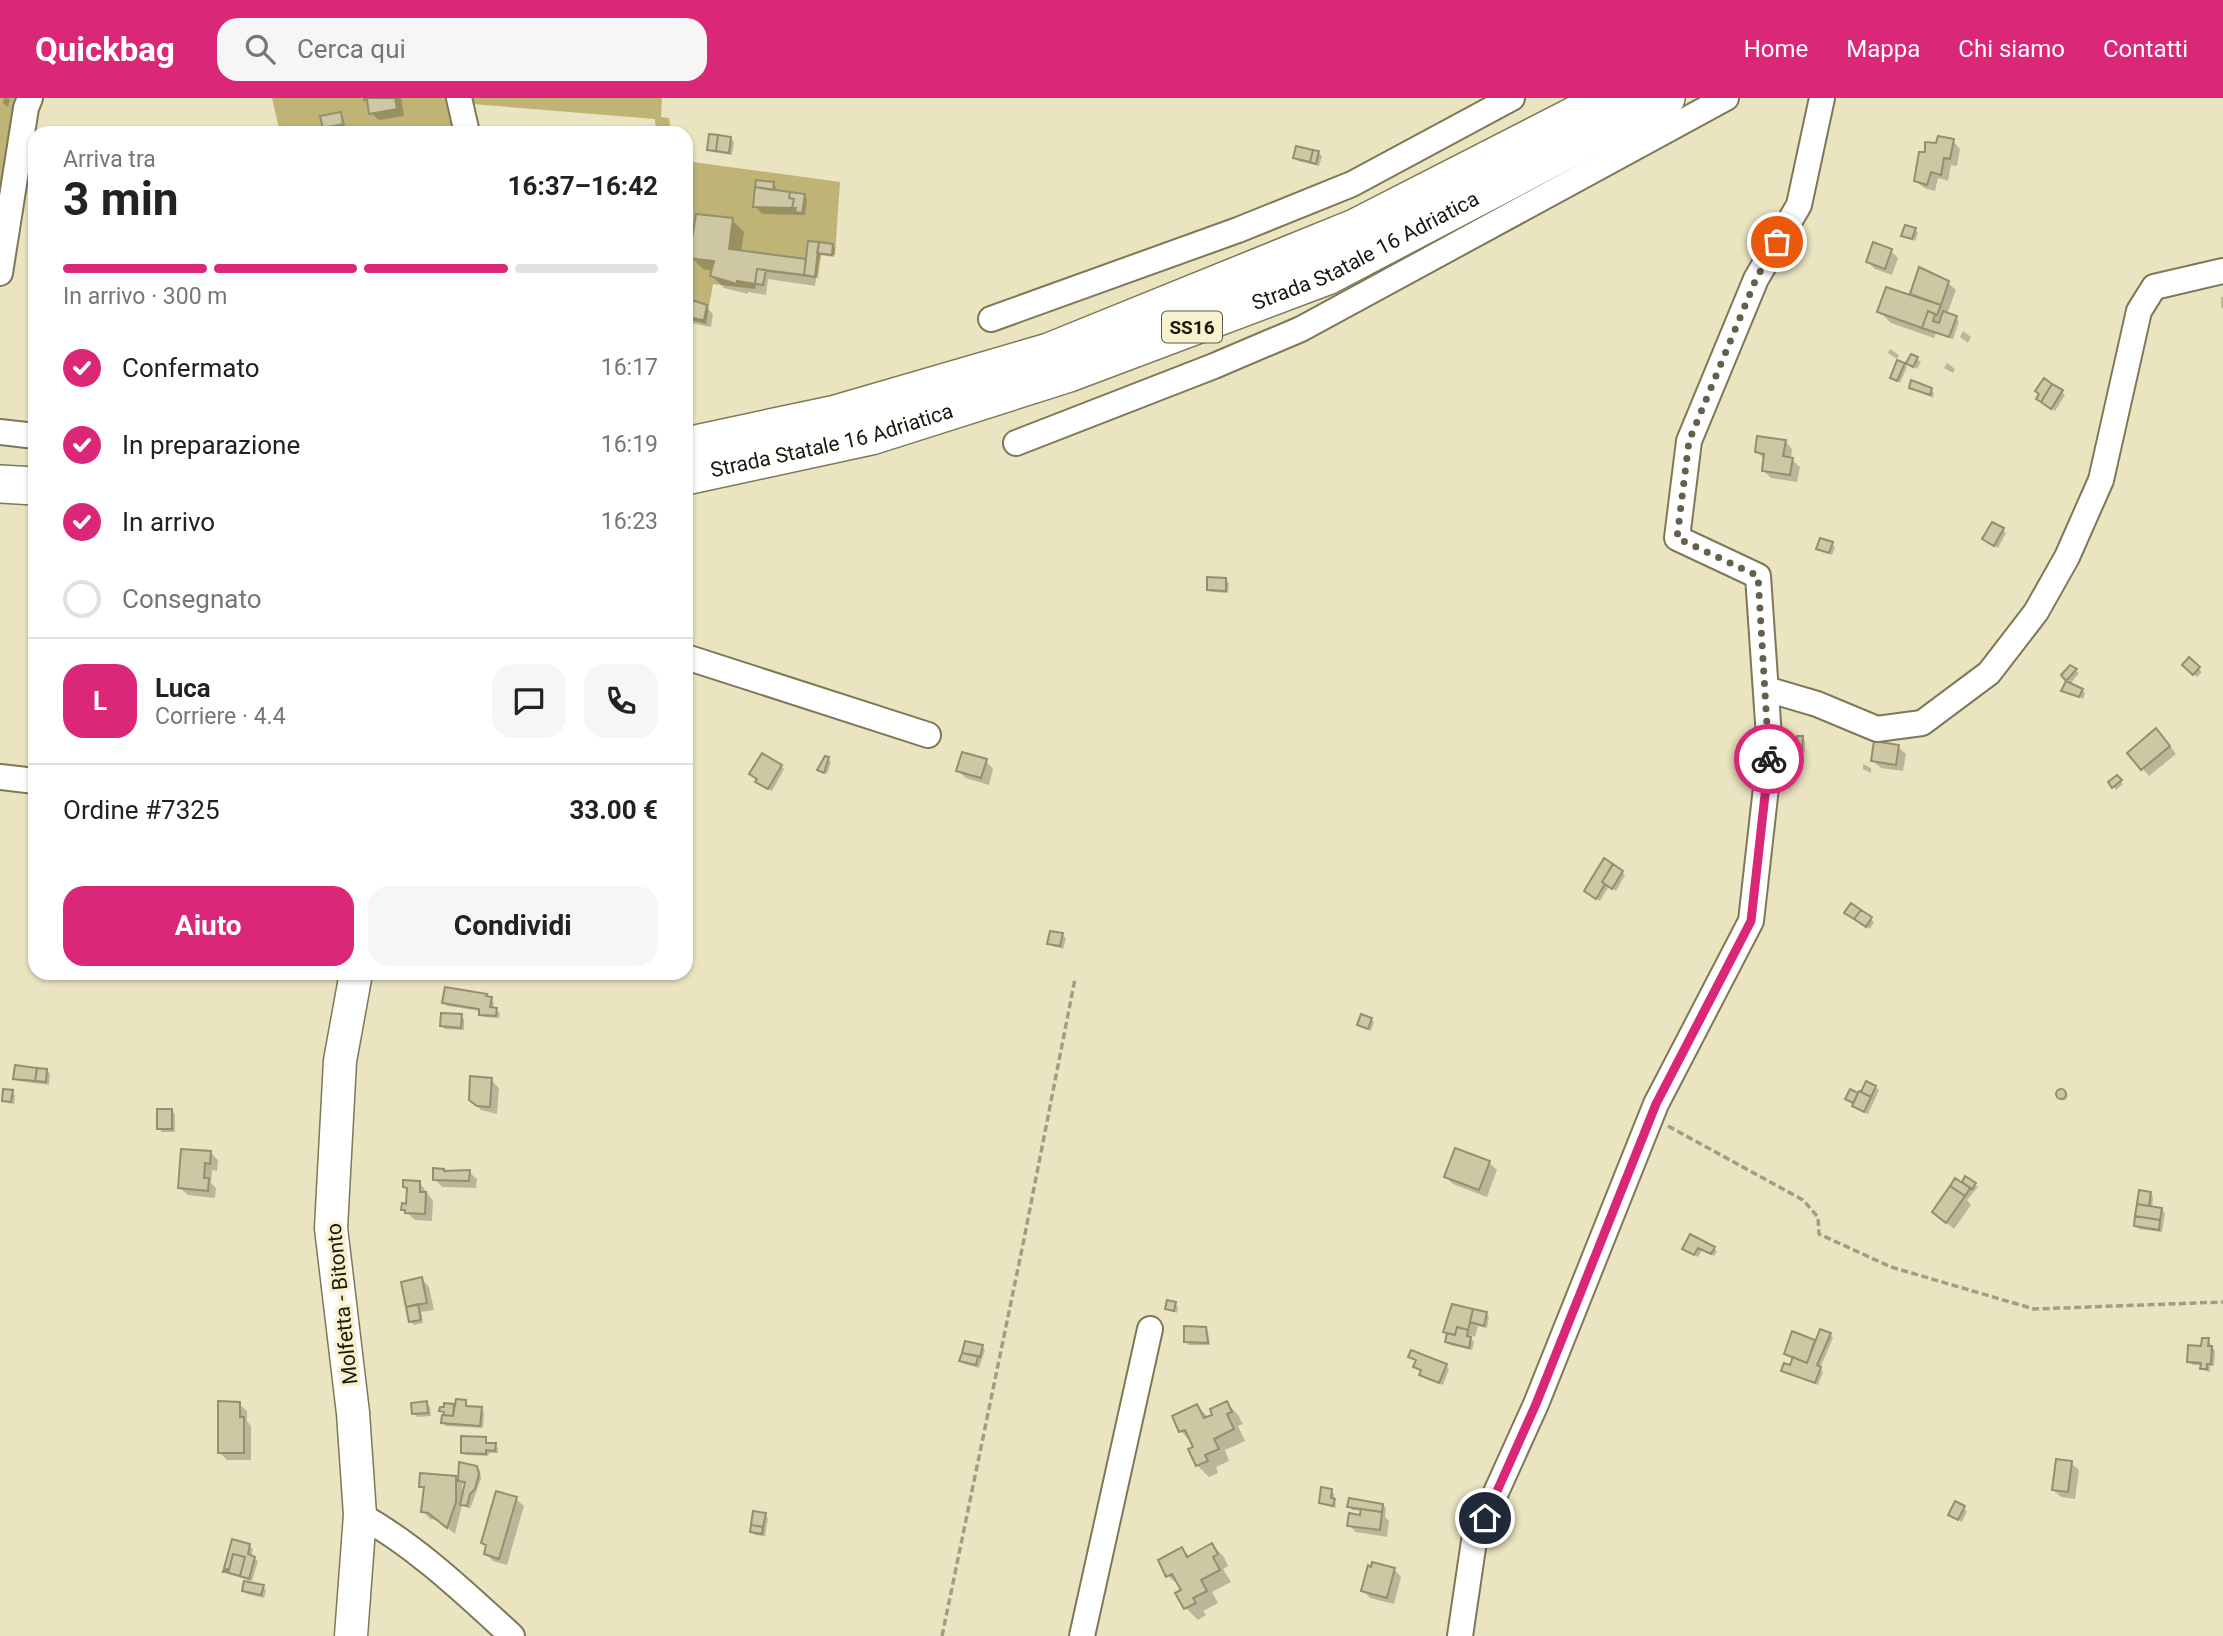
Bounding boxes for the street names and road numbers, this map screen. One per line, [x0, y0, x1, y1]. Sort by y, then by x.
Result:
street label: Strada Statale 16 Adriatica [1249, 186, 1483, 315]
road number: SS16 [1162, 312, 1222, 342]
street label: Strada Statale 16 Adriatica [708, 399, 956, 482]
street label: Molfetta - Bitonto [322, 1222, 362, 1386]

